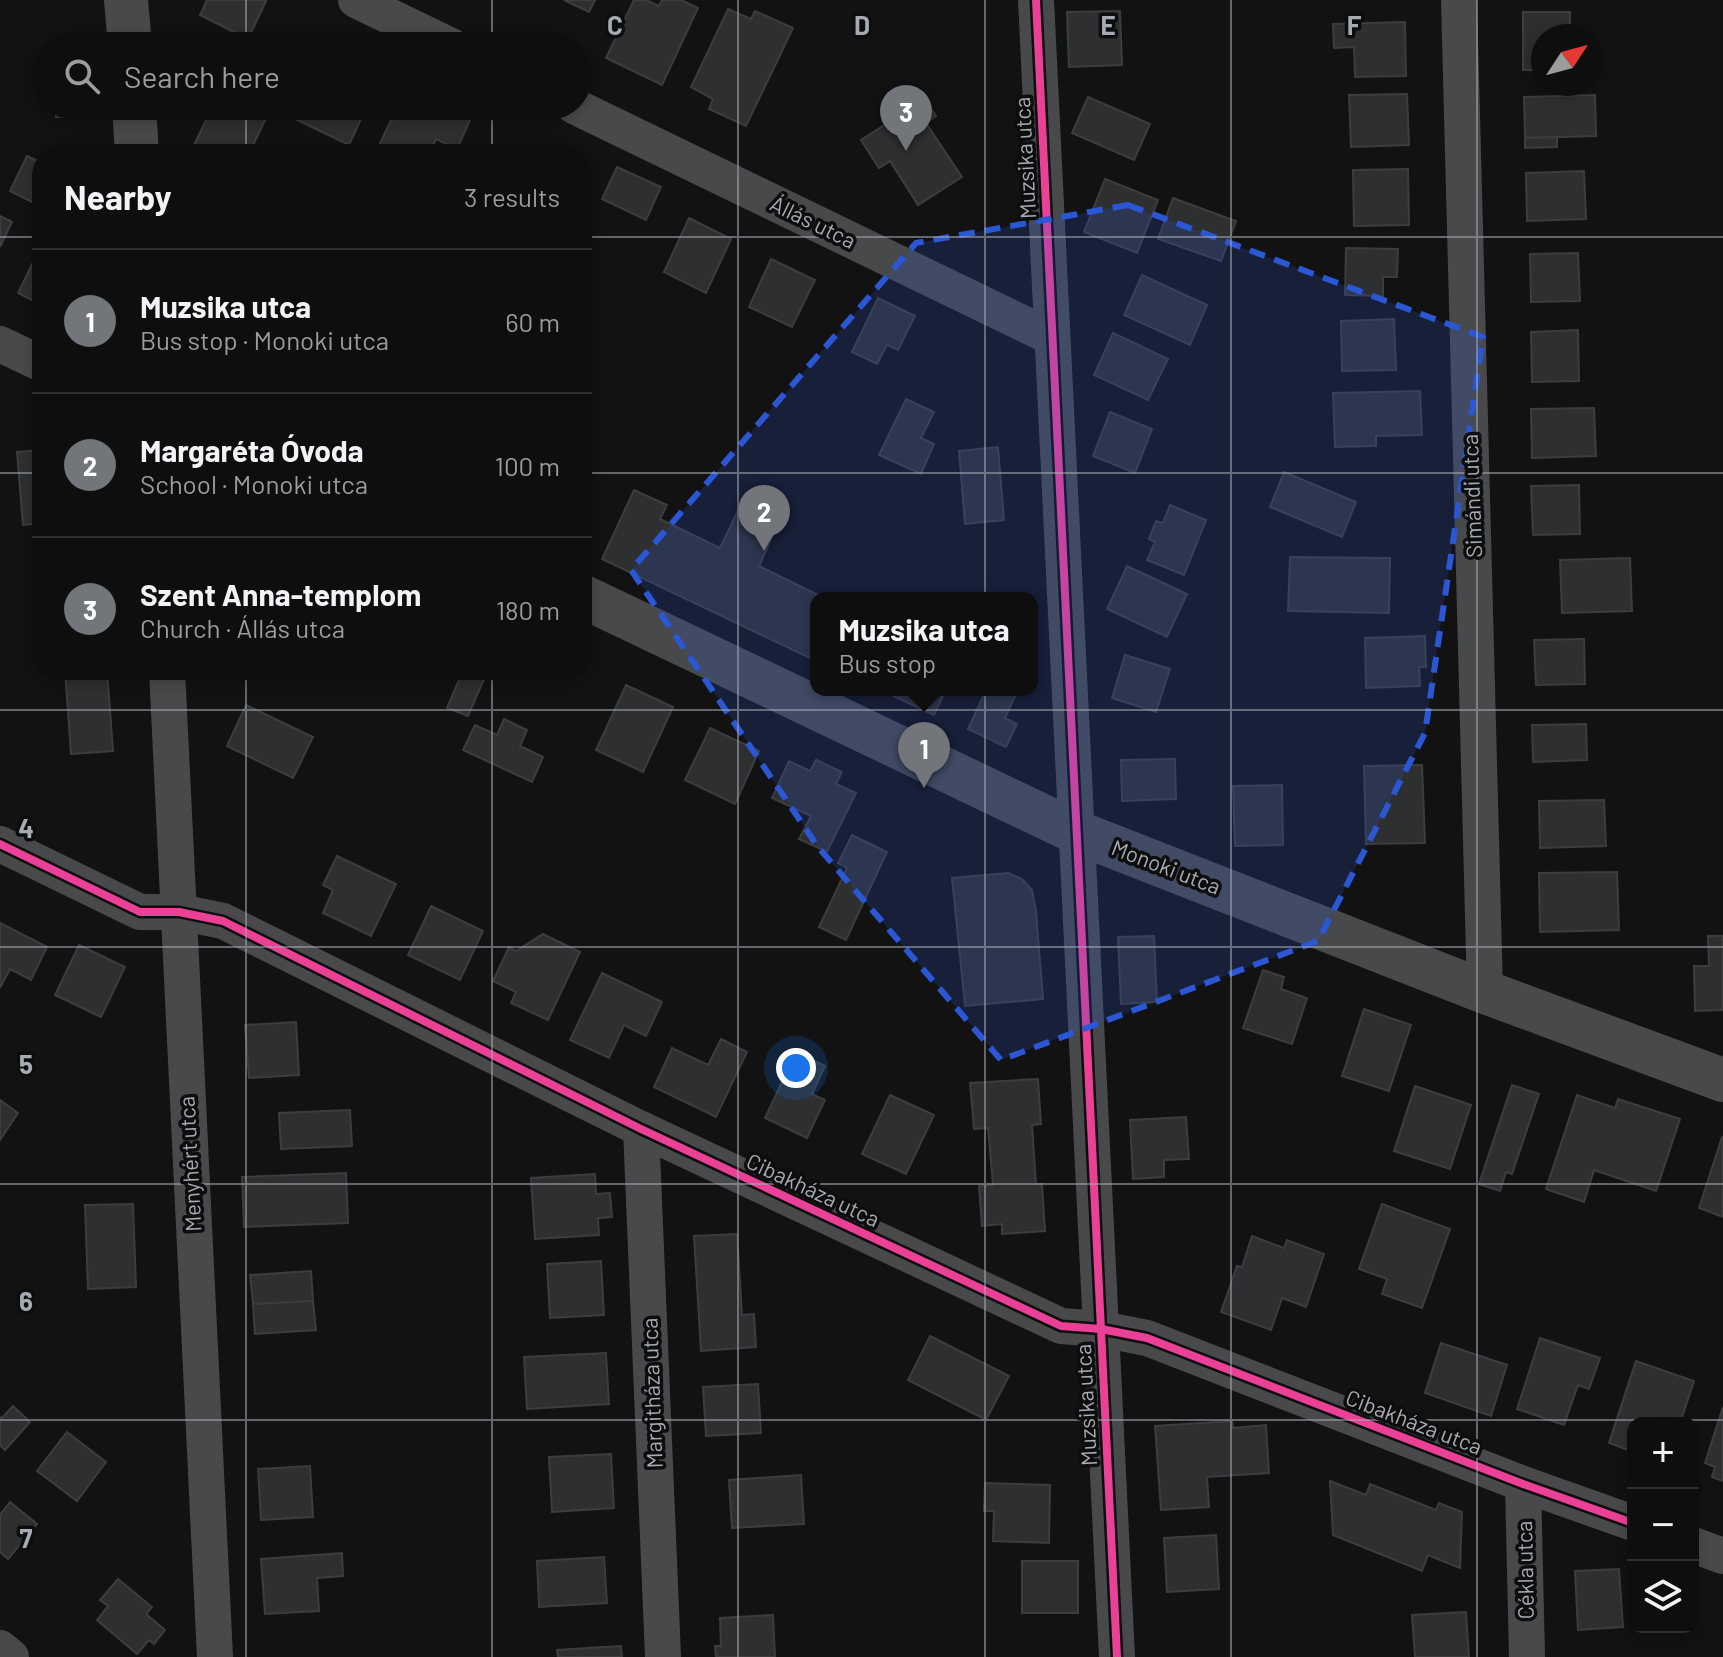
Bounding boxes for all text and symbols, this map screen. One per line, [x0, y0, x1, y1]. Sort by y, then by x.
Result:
text: C [607, 9, 623, 40]
text: D [854, 9, 870, 40]
text: E [1100, 9, 1116, 40]
text: F [1347, 9, 1362, 40]
north arrow [1531, 24, 1603, 96]
search box [32, 32, 592, 120]
icon: search [60, 54, 104, 98]
text: Search here [124, 58, 280, 94]
pin: 3 [880, 85, 932, 151]
street label: Muzsika utca [1008, 96, 1040, 220]
text: Nearby [64, 176, 172, 217]
text: 3 results [464, 181, 560, 212]
street label: Állás utca [766, 189, 860, 253]
text: Muzsika utca [140, 288, 311, 324]
text: 1 [85, 306, 95, 337]
text: 60 m [505, 306, 560, 337]
text: Bus stop · Monoki utca [140, 324, 389, 355]
text: Margaréta Óvoda [140, 432, 364, 468]
street label: Simándi utca [1456, 434, 1486, 558]
text: 2 [83, 450, 97, 481]
text: 100 m [495, 450, 560, 481]
text: School · Monoki utca [140, 468, 368, 499]
pin: 2 [738, 485, 790, 551]
text: Szent Anna-templom [140, 576, 421, 612]
popup [810, 592, 1038, 696]
text: 3 [83, 594, 97, 625]
text: 180 m [496, 594, 560, 625]
text: Muzsika utca [839, 611, 1009, 647]
text: Church · Állás utca [140, 612, 345, 643]
text: Bus stop [839, 647, 936, 678]
pin: 1 [898, 722, 950, 788]
text: 4 [18, 812, 34, 843]
street label: Monoki utca [1108, 833, 1225, 899]
text: 5 [19, 1048, 33, 1079]
your location [776, 1048, 816, 1088]
street label: Menyhért utca [172, 1096, 206, 1232]
street label: Cibakháza utca [743, 1147, 884, 1231]
text: 6 [19, 1285, 33, 1316]
street label: Margitháza utca [635, 1317, 667, 1469]
street label: Muzsika utca [1069, 1343, 1101, 1467]
street label: Cibakháza utca [1343, 1383, 1486, 1459]
map controls [1627, 1417, 1699, 1633]
button: + [1627, 1417, 1699, 1489]
button: − [1627, 1489, 1699, 1561]
street label: Cékla utca [1510, 1520, 1538, 1620]
text: 7 [20, 1522, 33, 1553]
button: layers [1627, 1561, 1699, 1633]

